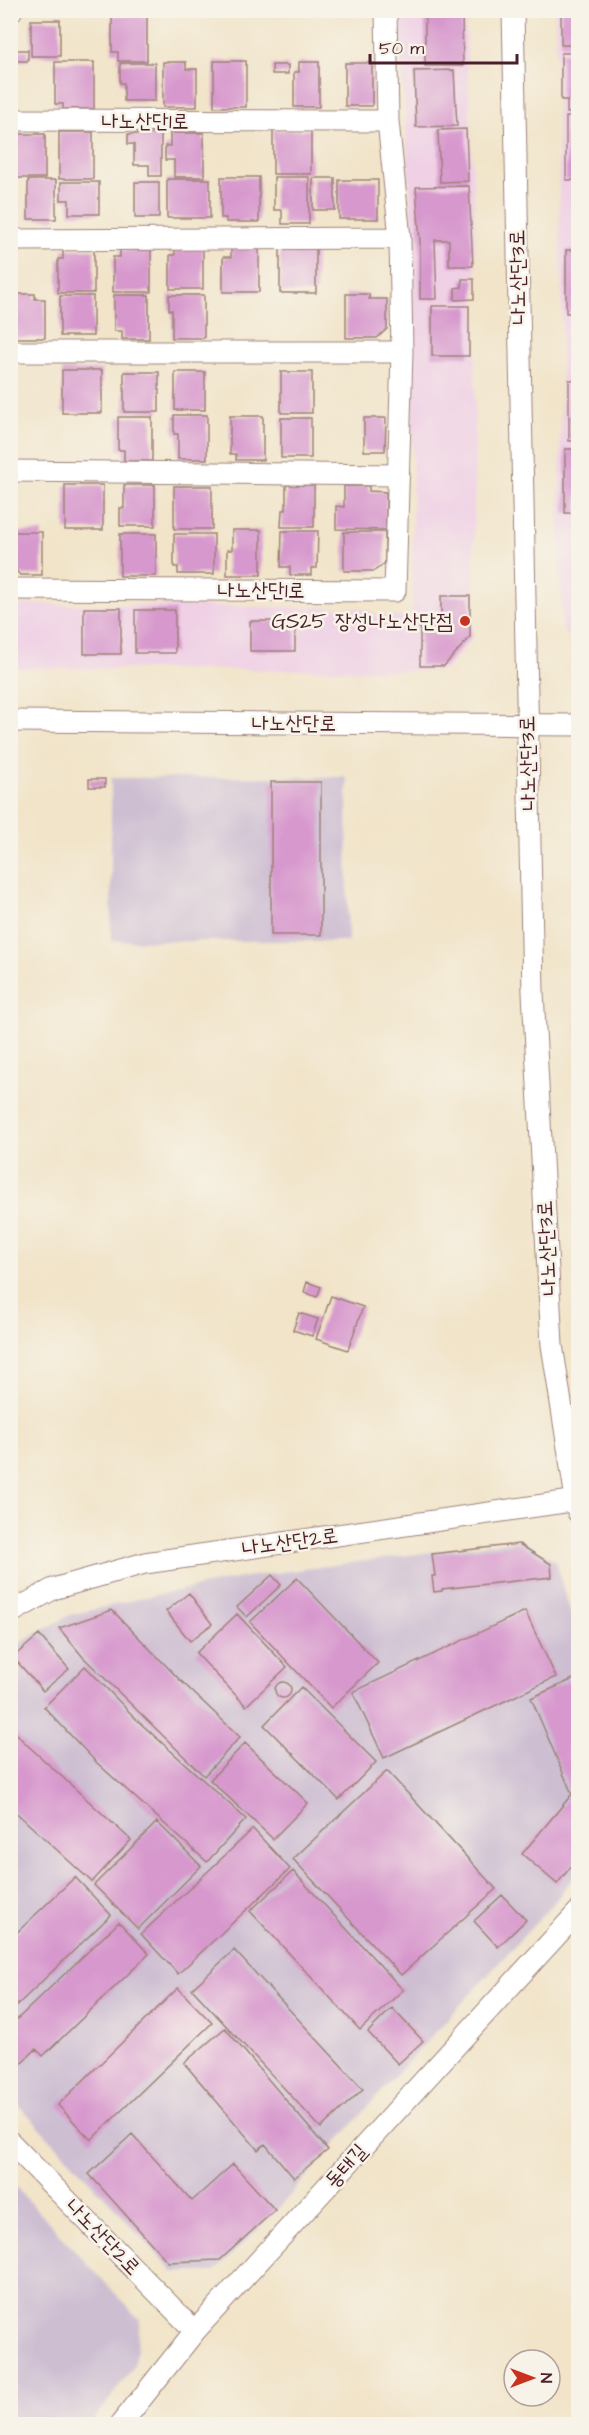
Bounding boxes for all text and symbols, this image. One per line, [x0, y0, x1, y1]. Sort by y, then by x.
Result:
scale bar [370, 27, 517, 65]
text: 50 m [379, 36, 424, 61]
street label: 나노산단1로 [101, 107, 189, 136]
street label: 나노산단3로 [503, 229, 533, 325]
street label: 나노산단1로 [217, 576, 305, 605]
place label: GS25 장성나노산단점 [271, 607, 453, 636]
marker: GS25 장성나노산단점 [458, 614, 472, 628]
street label: 나노산단로 [252, 709, 336, 738]
street label: 나노산단3로 [513, 715, 543, 811]
street label: 나노산단3로 [530, 1200, 564, 1296]
street label: 나노산단2로 [240, 1521, 340, 1563]
street label: 동태길 [318, 2137, 374, 2195]
street label: 나노산단2로 [59, 2192, 147, 2282]
north arrow [502, 2348, 562, 2408]
text: N [535, 2373, 557, 2383]

